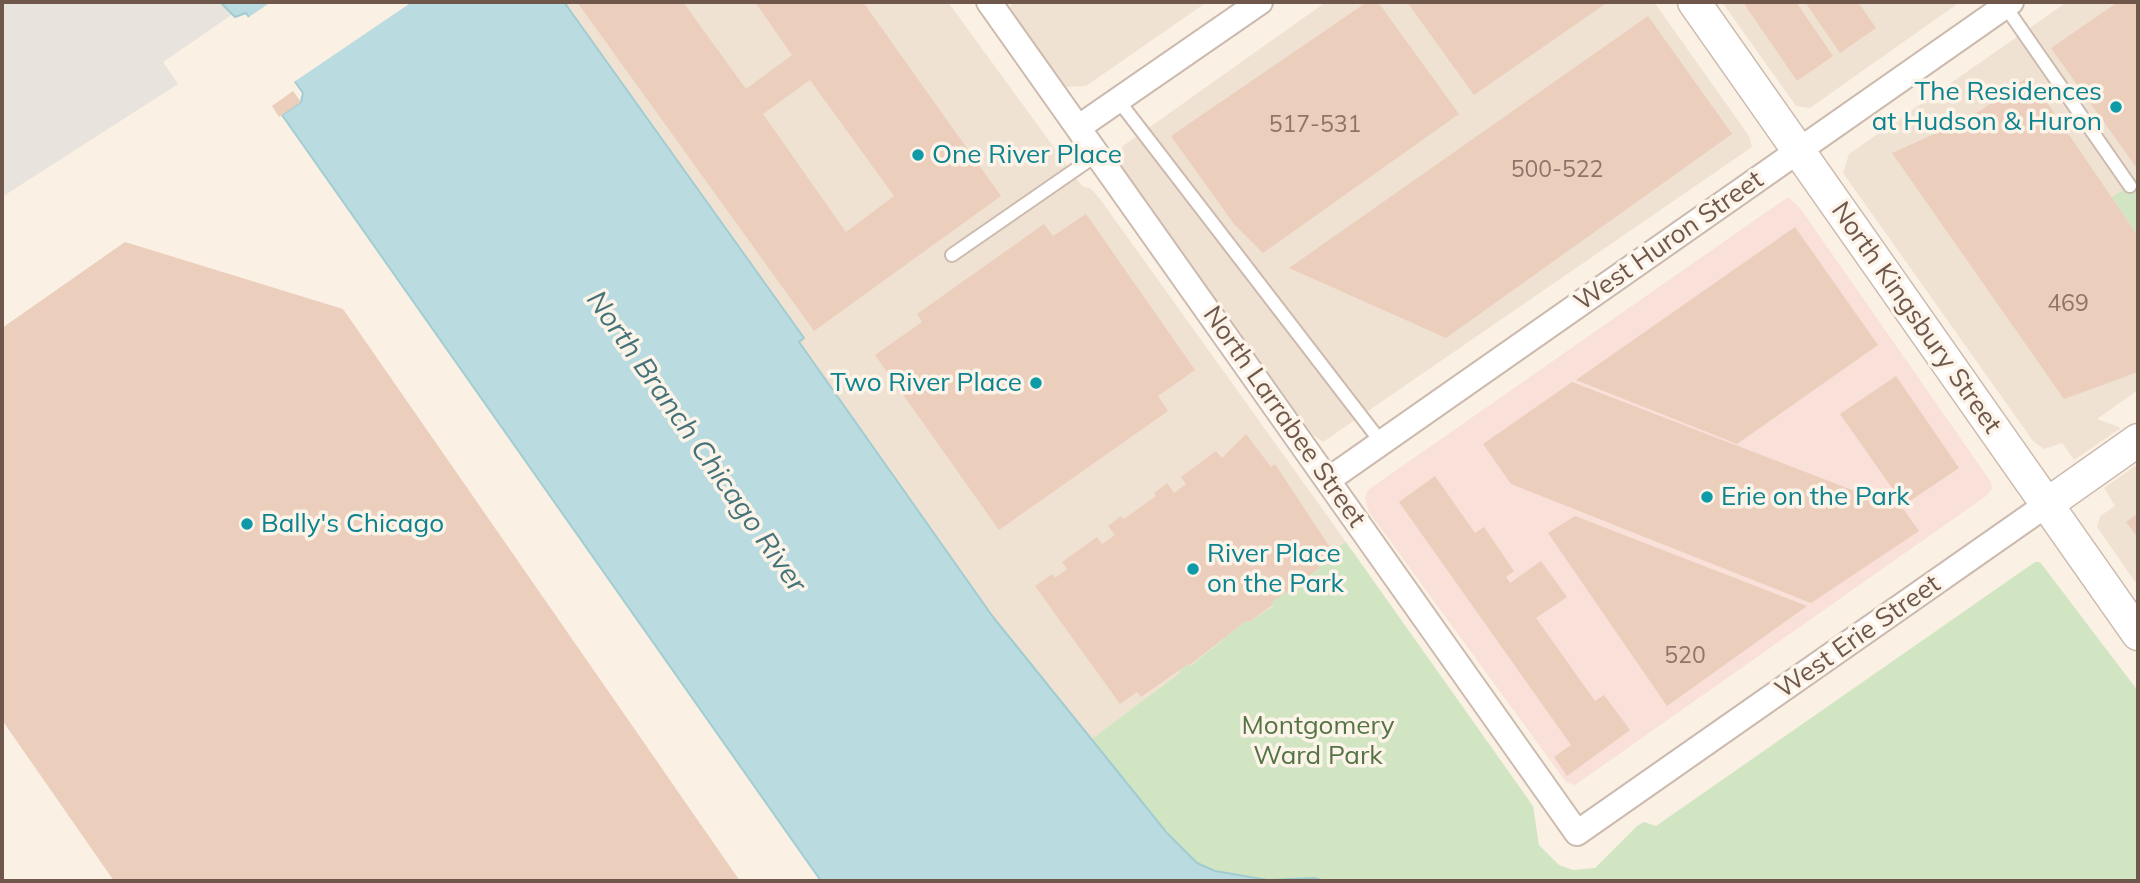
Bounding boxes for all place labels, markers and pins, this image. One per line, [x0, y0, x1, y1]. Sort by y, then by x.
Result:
place label: The Residences at Hudson & Huron [1872, 76, 2102, 138]
marker: The Residences at Hudson & Huron [2108, 99, 2124, 115]
place label: One River Place [932, 139, 1122, 171]
marker: One River Place [910, 147, 926, 163]
place label: Two River Place [830, 367, 1022, 399]
marker: Two River Place [1028, 375, 1044, 391]
place label: Erie on the Park [1721, 481, 1910, 513]
marker: Erie on the Park [1699, 489, 1715, 505]
place label: Bally's Chicago [261, 508, 444, 540]
marker: Bally's Chicago [239, 516, 255, 532]
place label: River Place on the Park [1207, 538, 1344, 600]
marker: River Place on the Park [1185, 561, 1201, 577]

